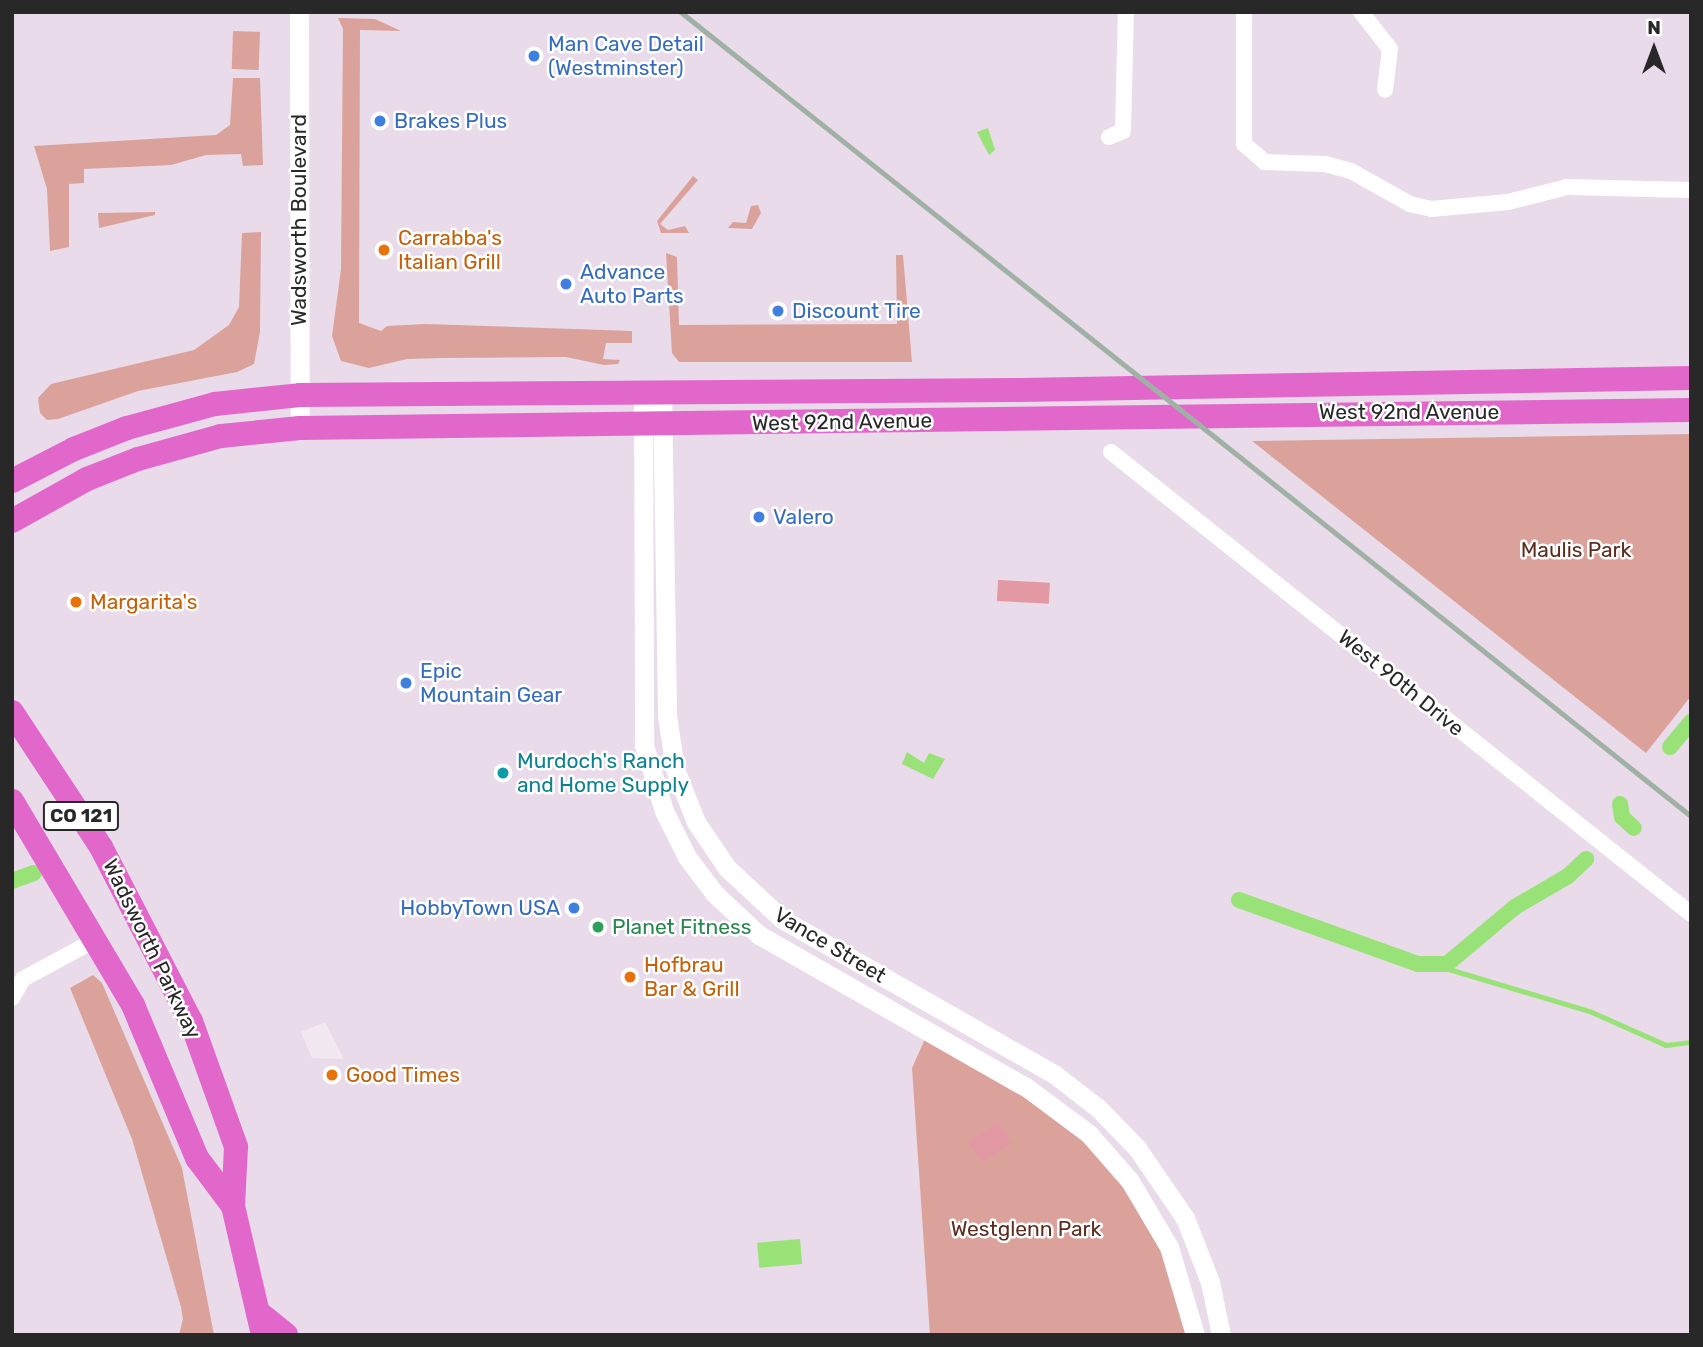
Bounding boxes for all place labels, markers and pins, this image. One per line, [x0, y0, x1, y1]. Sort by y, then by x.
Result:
place label: Man Cave Detail (Westminster) [548, 31, 704, 81]
marker: Man Cave Detail (Westminster) [526, 48, 542, 64]
place label: Brakes Plus [394, 108, 507, 134]
marker: Brakes Plus [372, 113, 388, 129]
place label: Carrabba's Italian Grill [398, 225, 502, 275]
marker: Carrabba's Italian Grill [376, 242, 392, 258]
place label: Advance Auto Parts [580, 259, 684, 309]
marker: Advance Auto Parts [558, 276, 574, 292]
place label: Discount Tire [792, 298, 921, 324]
marker: Discount Tire [770, 303, 786, 319]
place label: Valero [773, 504, 834, 530]
marker: Valero [751, 509, 767, 525]
place label: Margarita's [90, 589, 197, 615]
marker: Margarita's [68, 594, 84, 610]
place label: Epic Mountain Gear [420, 658, 562, 708]
marker: Epic Mountain Gear [398, 675, 414, 691]
place label: Murdoch's Ranch and Home Supply [517, 748, 689, 798]
marker: Murdoch's Ranch and Home Supply [495, 765, 511, 781]
place label: HobbyTown USA [400, 895, 560, 921]
marker: HobbyTown USA [566, 900, 582, 916]
place label: Planet Fitness [612, 914, 751, 940]
marker: Planet Fitness [590, 919, 606, 935]
place label: Hofbrau Bar & Grill [644, 952, 740, 1002]
marker: Hofbrau Bar & Grill [622, 969, 638, 985]
place label: Good Times [346, 1062, 460, 1088]
marker: Good Times [324, 1067, 340, 1083]

